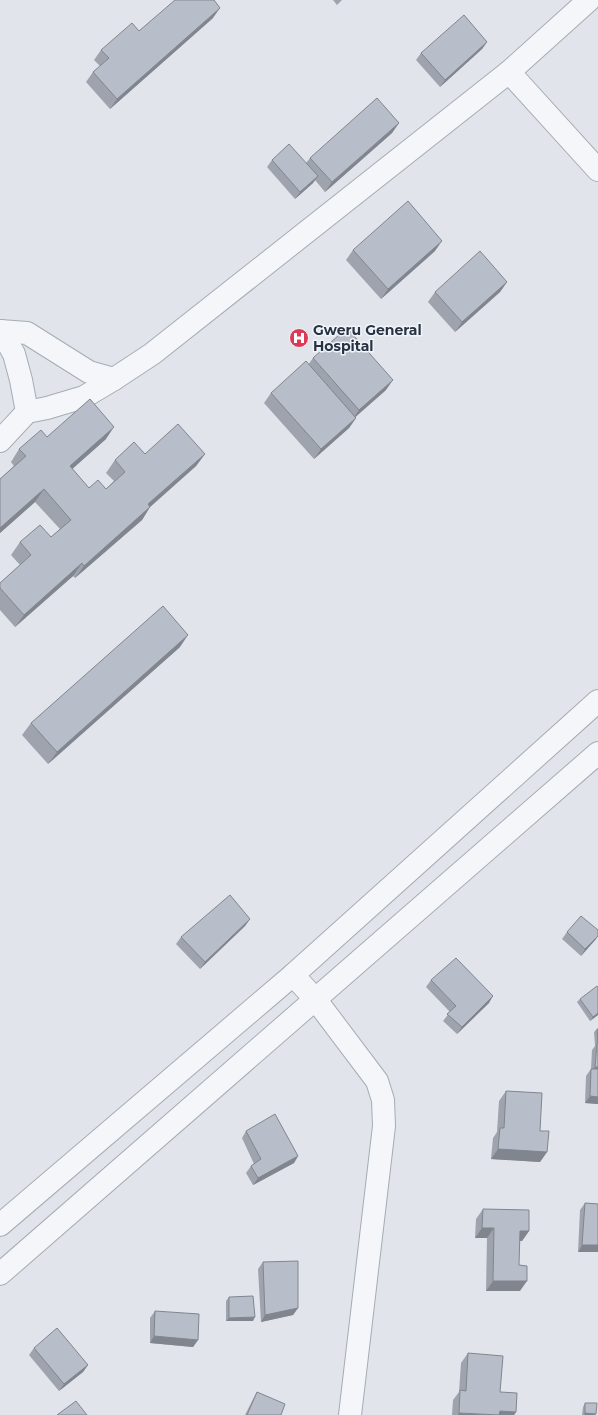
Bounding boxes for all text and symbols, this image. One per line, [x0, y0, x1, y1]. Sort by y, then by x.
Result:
place label: Gweru General Hospital [313, 321, 422, 355]
hospital icon: Gweru General Hospital [288, 327, 310, 349]

